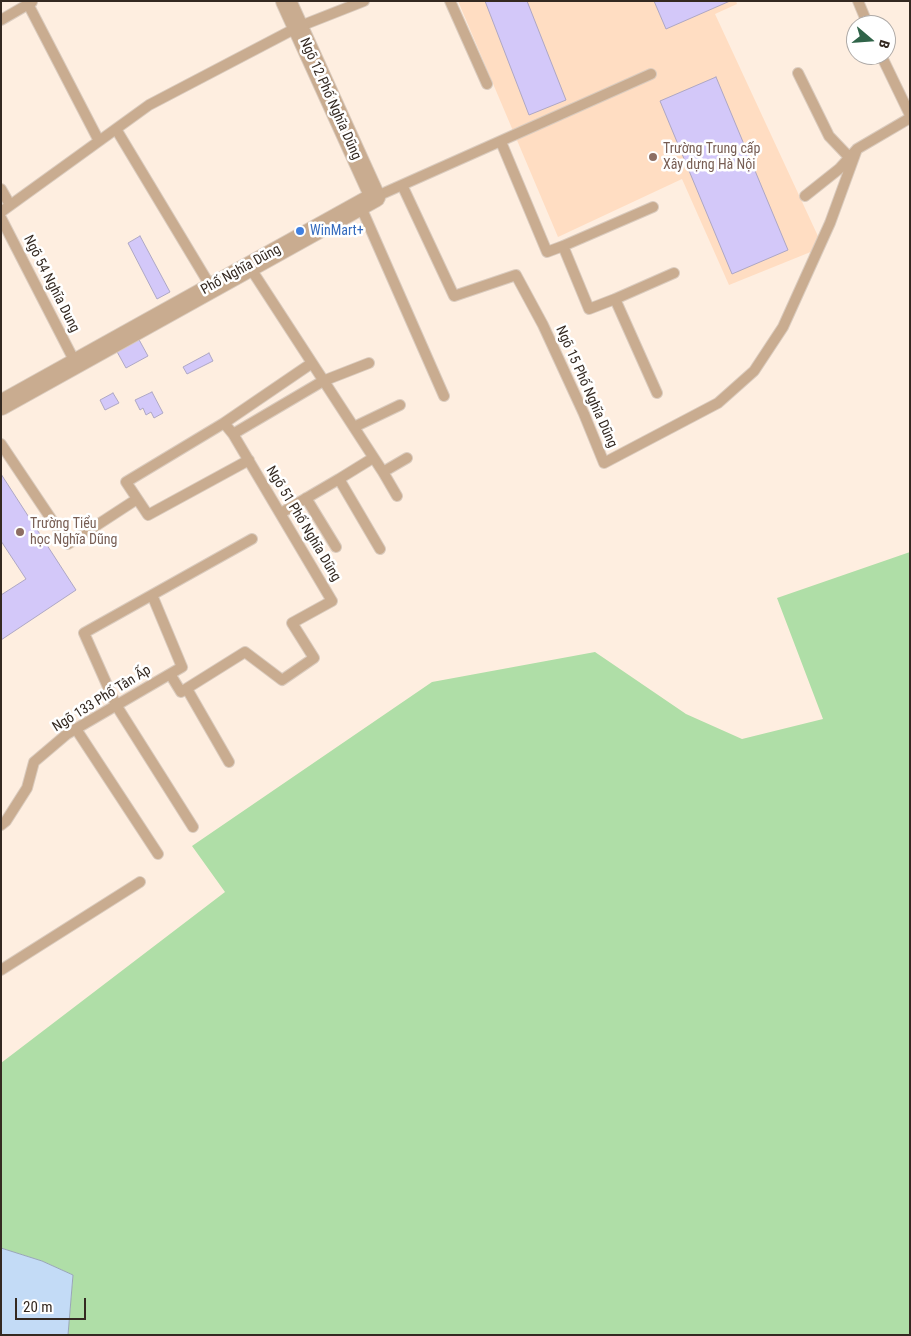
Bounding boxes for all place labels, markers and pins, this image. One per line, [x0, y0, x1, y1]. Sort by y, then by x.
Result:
place label: Trường Trung cấp Xây dựng Hà Nội [663, 141, 760, 174]
marker: Trường Trung cấp Xây dựng Hà Nội [647, 151, 659, 163]
place label: WinMart+ [310, 223, 364, 239]
marker: WinMart+ [294, 225, 306, 237]
place label: Trường Tiểu học Nghĩa Dũng [30, 516, 117, 548]
marker: Trường Tiểu học Nghĩa Dũng [14, 526, 26, 538]

